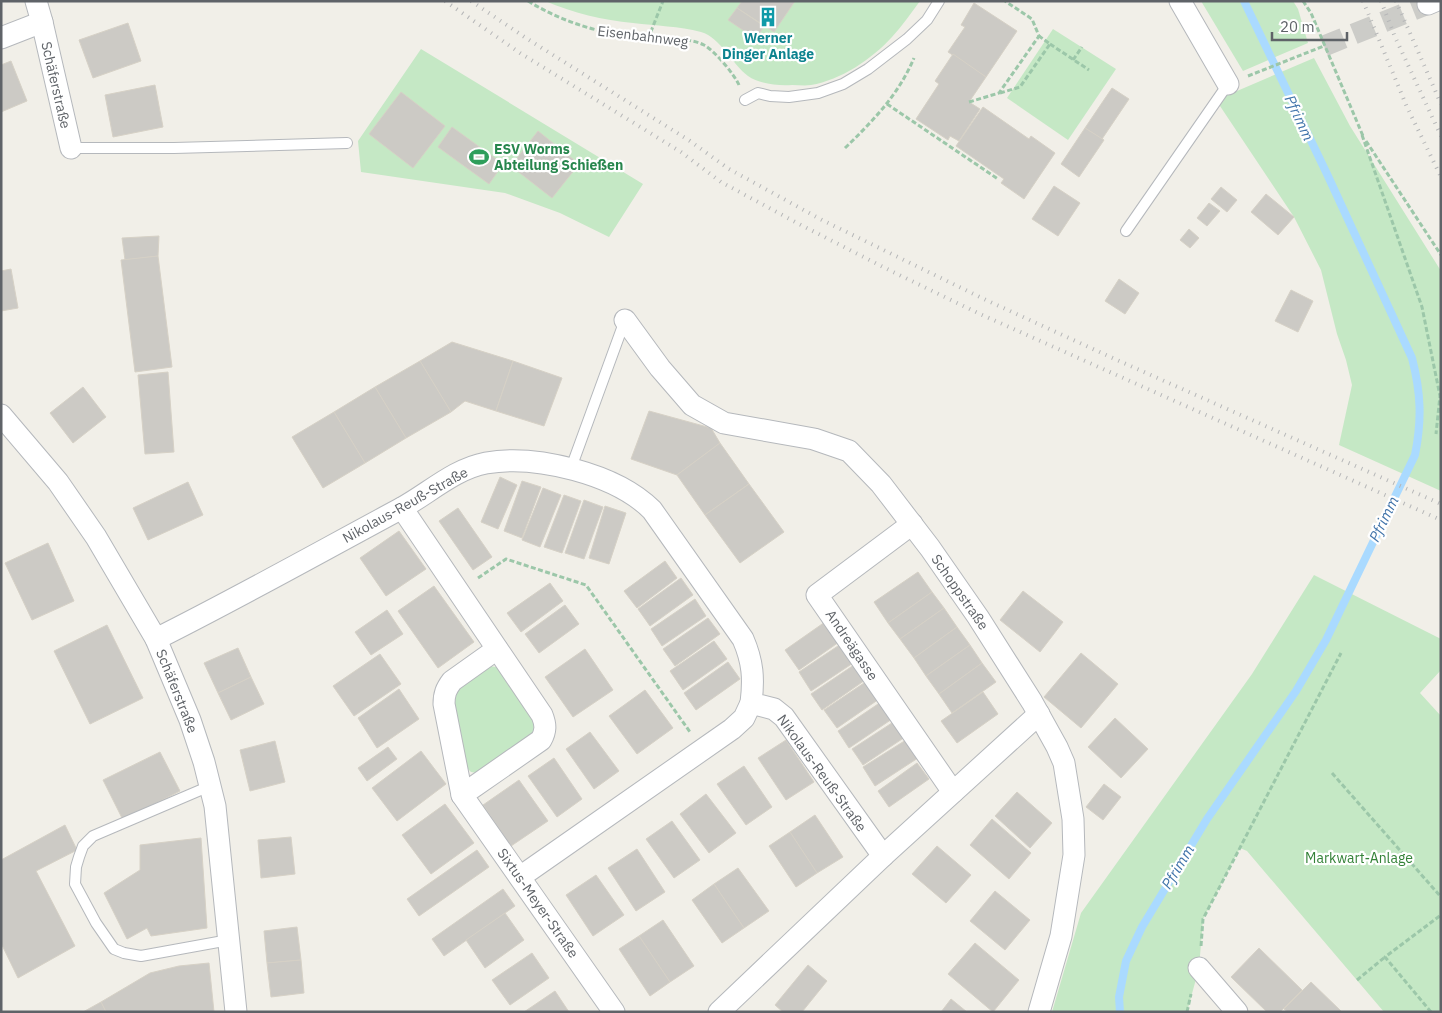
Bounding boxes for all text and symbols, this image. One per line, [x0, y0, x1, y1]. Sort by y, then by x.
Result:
building icon: Werner Dinger Anlage [757, 6, 779, 28]
scale bar [1272, 10, 1347, 42]
text: 20 m [1280, 17, 1315, 36]
street label: Eisenbahnweg [597, 22, 690, 51]
place label: Werner Dinger Anlage [722, 29, 814, 63]
street label: Schäferstraße [37, 40, 75, 131]
water label: Pfrimm [1281, 92, 1318, 144]
place label: ESV Worms Abteilung Schießen [494, 140, 623, 174]
sports icon: ESV Worms Abteilung Schießen [468, 146, 490, 168]
street label: Nikolaus-Reuß-Straße [339, 463, 471, 547]
water label: Pfrimm [1364, 493, 1403, 545]
street label: Schoppstraße [927, 551, 993, 633]
street label: Andreägasse [822, 606, 882, 684]
street label: Schäferstraße [152, 646, 202, 736]
street label: Nikolaus-Reuß-Straße [773, 711, 871, 835]
water label: Pfrimm [1157, 841, 1198, 892]
street label: Sixtus-Meyer-Straße [493, 845, 583, 962]
park label: Markwart-Anlage [1305, 849, 1413, 867]

